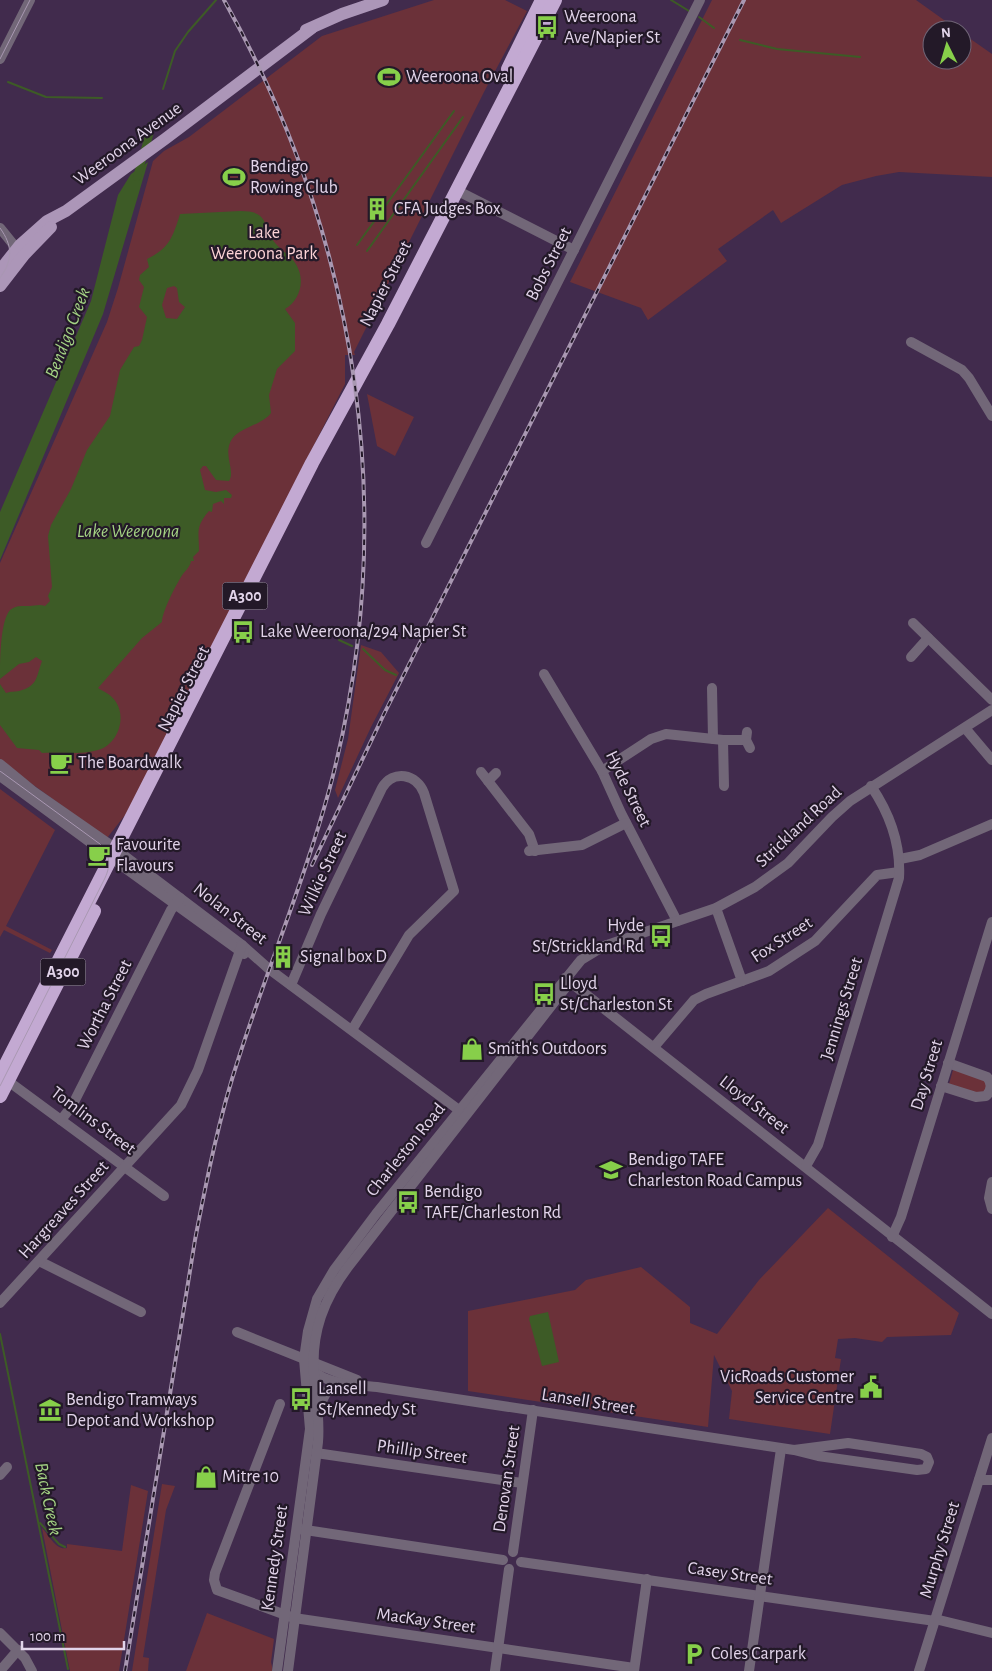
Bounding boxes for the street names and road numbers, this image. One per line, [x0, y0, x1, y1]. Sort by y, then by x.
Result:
street label: Weeroona Avenue [71, 99, 185, 189]
street label: Bobs Street [523, 224, 575, 304]
street label: Napier Street [357, 238, 415, 330]
road number: A300 [222, 582, 268, 610]
street label: Napier Street [155, 643, 213, 735]
street label: Hyde Street [602, 748, 654, 830]
street label: Strickland Road [753, 783, 845, 871]
street label: Wilkie Street [296, 829, 351, 919]
street label: Nolan Street [190, 880, 270, 948]
street label: Fox Street [748, 914, 816, 966]
street label: Jennings Street [818, 955, 866, 1062]
street label: Wortha Street [75, 957, 135, 1053]
road number: A300 [40, 959, 86, 986]
street label: Day Street [908, 1037, 946, 1112]
street label: Lloyd Street [716, 1072, 792, 1138]
street label: Tomlins Street [47, 1083, 139, 1159]
street label: Charleston Road [363, 1100, 449, 1200]
street label: Hargreaves Street [16, 1158, 113, 1262]
street label: Lansell Street [540, 1386, 636, 1418]
street label: Denovan Street [491, 1424, 523, 1534]
street label: Phillip Street [376, 1437, 468, 1467]
street label: Murphy Street [917, 1499, 963, 1600]
street label: Kennedy Street [259, 1504, 291, 1612]
street label: Casey Street [686, 1559, 774, 1589]
street label: MacKay Street [375, 1605, 477, 1637]

